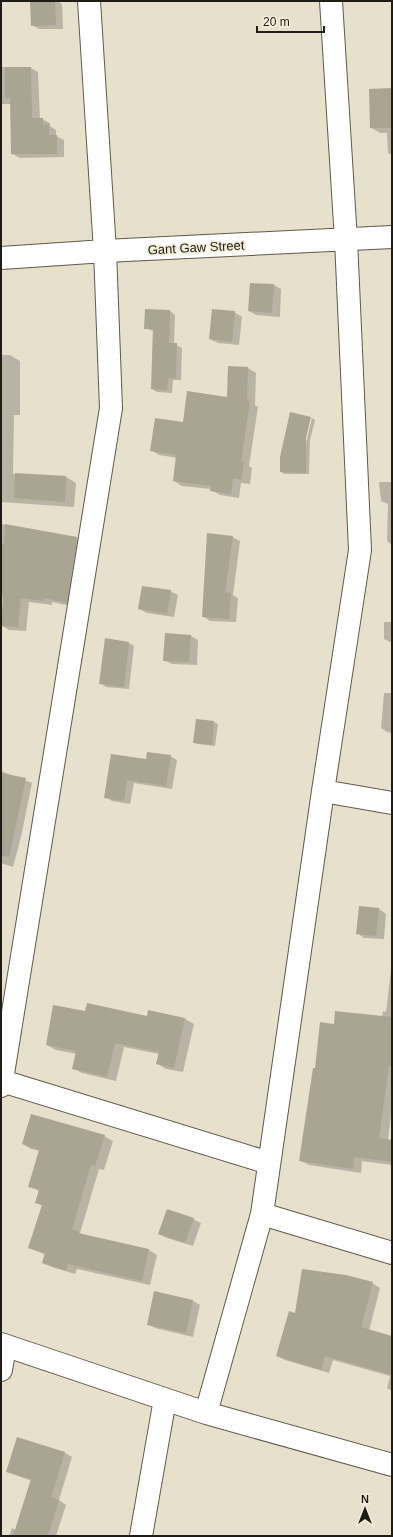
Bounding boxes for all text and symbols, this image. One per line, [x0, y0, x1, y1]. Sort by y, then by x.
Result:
scale bar [257, 8, 324, 34]
text: 20 m [263, 15, 290, 29]
street label: Gant Gaw Street [147, 237, 245, 258]
north arrow [345, 1489, 385, 1529]
text: N [361, 1493, 369, 1505]

